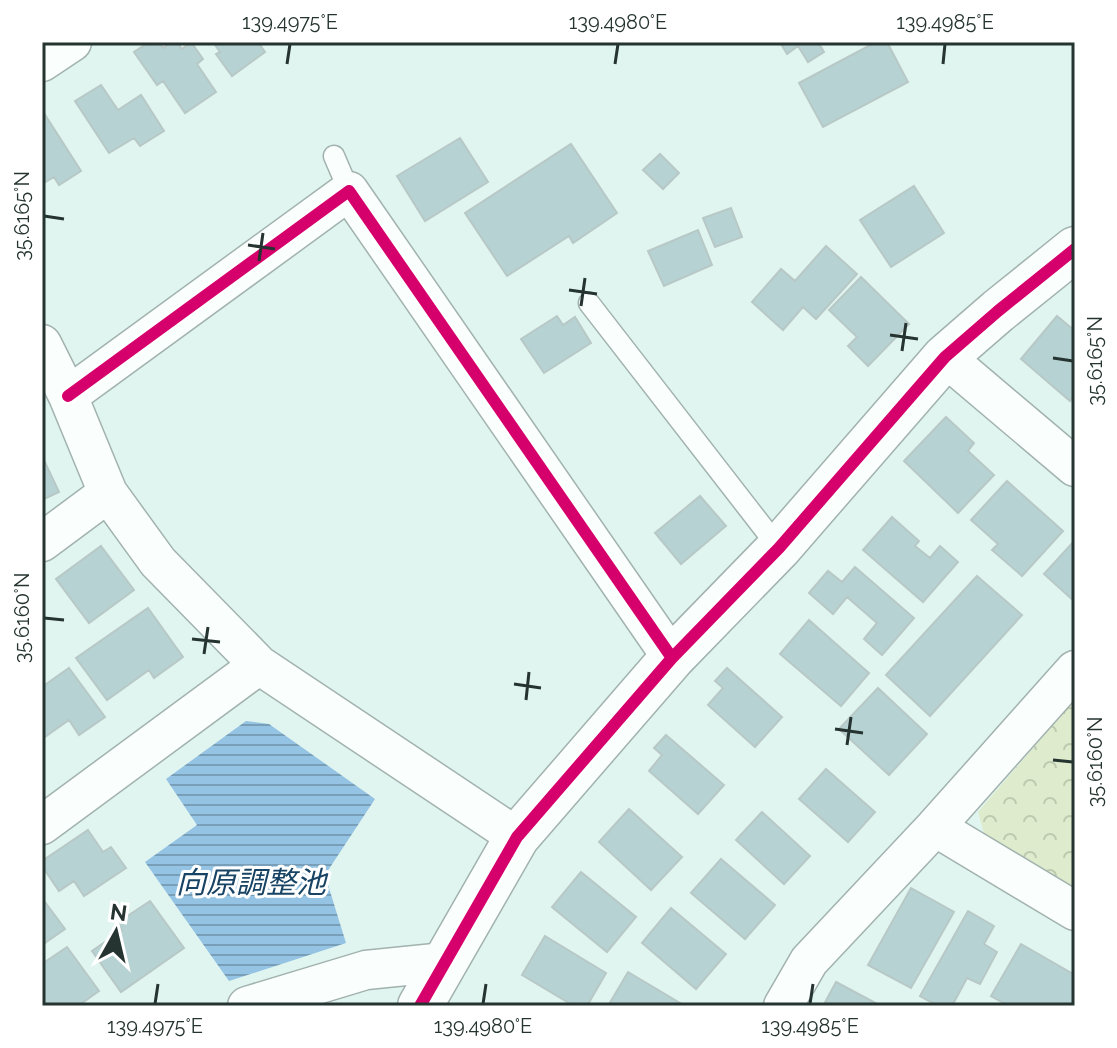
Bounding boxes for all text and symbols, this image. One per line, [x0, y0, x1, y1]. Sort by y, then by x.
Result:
text: 139.4975°E [242, 10, 338, 34]
text: 139.4980°E [569, 10, 667, 34]
text: 139.4985°E [896, 10, 994, 34]
text: 35.6165°N [10, 171, 34, 261]
text: 35.6165°N [1083, 316, 1107, 406]
text: 35.6160°N [10, 573, 34, 663]
text: 35.6160°N [1083, 717, 1107, 807]
water label: 向原調整池 [176, 865, 329, 900]
north arrow [76, 892, 156, 972]
text: N [109, 898, 129, 926]
text: 139.4975°E [107, 1014, 203, 1038]
text: 139.4980°E [434, 1014, 532, 1038]
text: 139.4985°E [761, 1014, 859, 1038]

